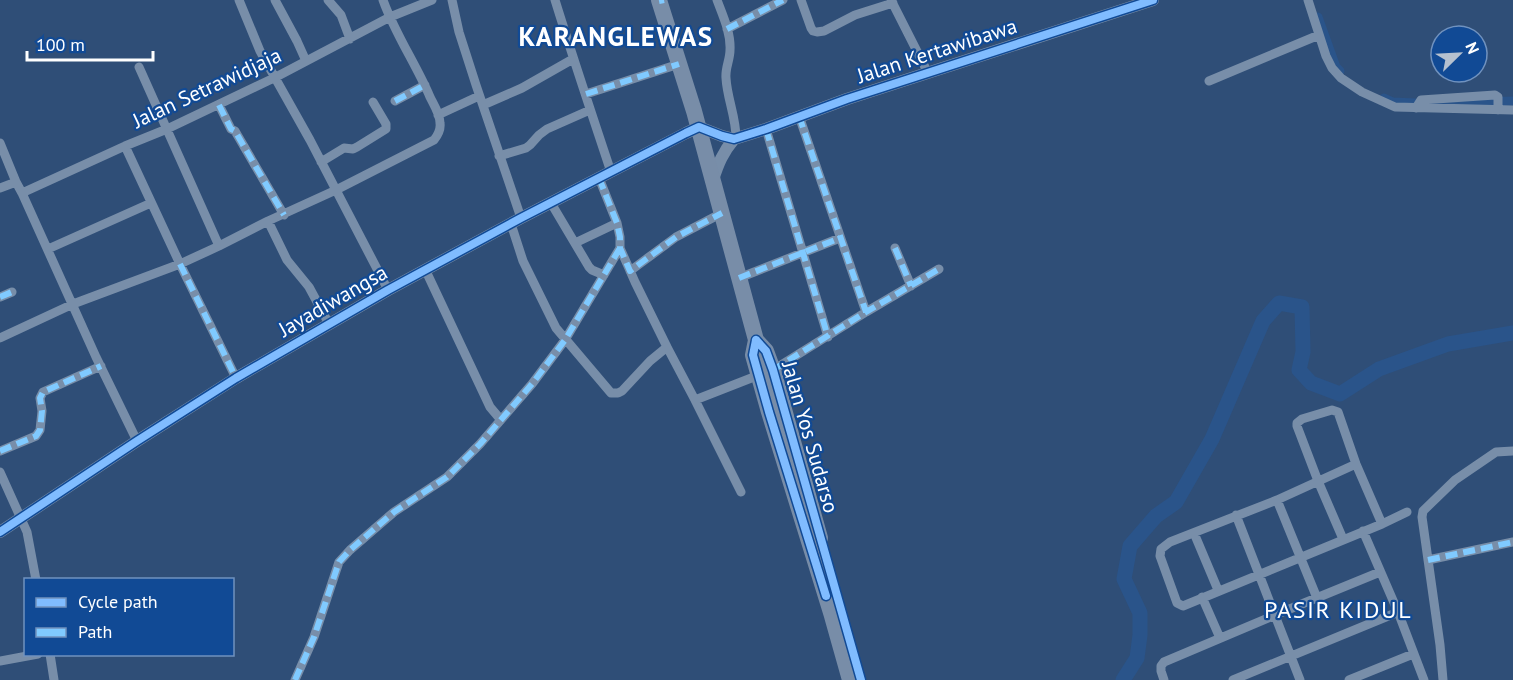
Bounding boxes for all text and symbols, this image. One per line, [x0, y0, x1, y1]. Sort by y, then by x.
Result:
street label: Jalan Kertawibawa [852, 12, 1020, 89]
district label: KARANGLEWAS [518, 19, 714, 53]
scale bar [27, 24, 153, 62]
north arrow [1429, 24, 1489, 84]
text: 100 m [36, 33, 85, 56]
text: N [1461, 39, 1484, 57]
street label: Jalan Setrawidjaja [127, 41, 285, 134]
street label: Jayadiwangsa [273, 258, 392, 343]
street label: Jalan Yos Sudarso [776, 357, 845, 516]
legend [24, 578, 234, 656]
text: Cycle path [78, 590, 158, 613]
district label: PASIR KIDUL [1264, 594, 1412, 625]
text: Path [78, 620, 112, 643]

